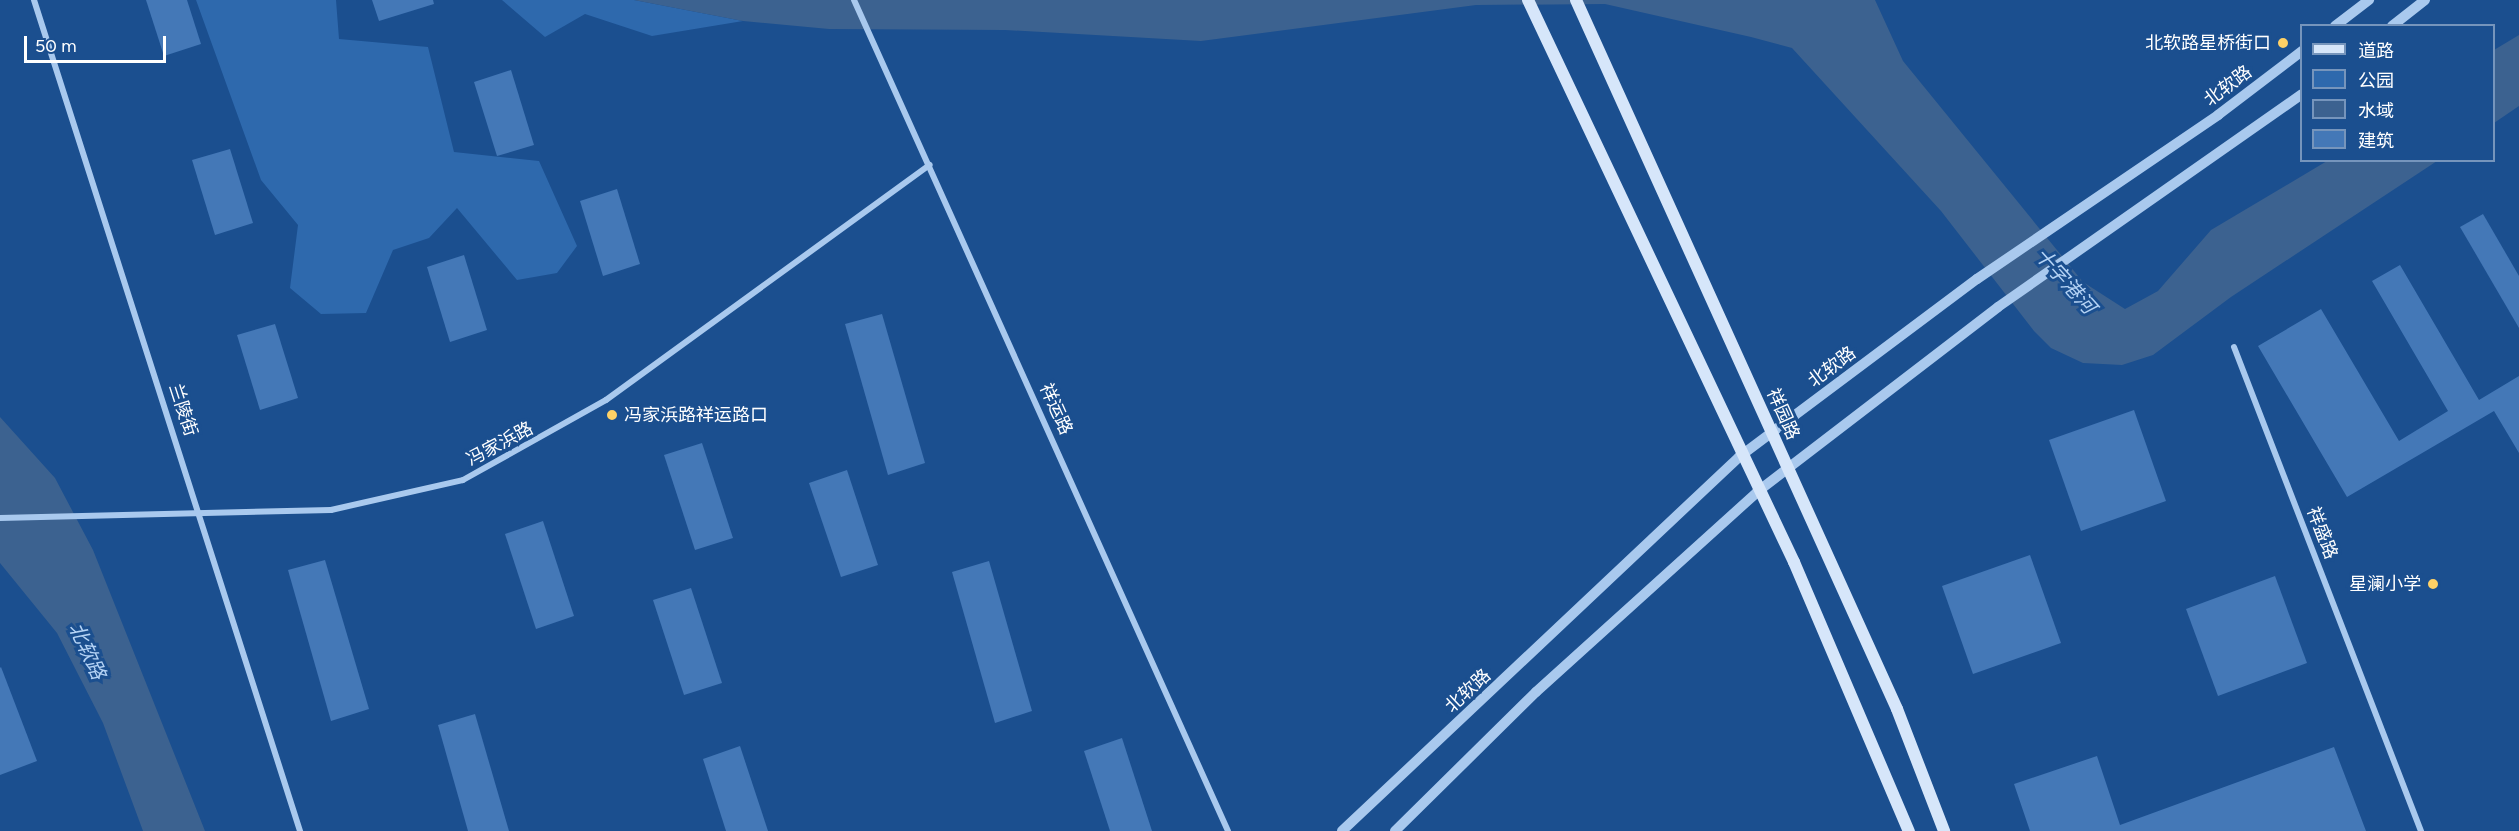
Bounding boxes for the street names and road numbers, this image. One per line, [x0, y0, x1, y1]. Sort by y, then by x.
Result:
street label: 北软路 [2200, 61, 2256, 111]
street label: 北软路 [1804, 342, 1860, 392]
street label: 祥运路 [1035, 380, 1077, 438]
street label: 兰陵街 [164, 381, 202, 439]
street label: 祥园路 [1762, 385, 1804, 443]
street label: 冯家浜路 [463, 418, 537, 470]
street label: 祥盛路 [2302, 504, 2342, 562]
street label: 北软路 [1441, 665, 1495, 717]

